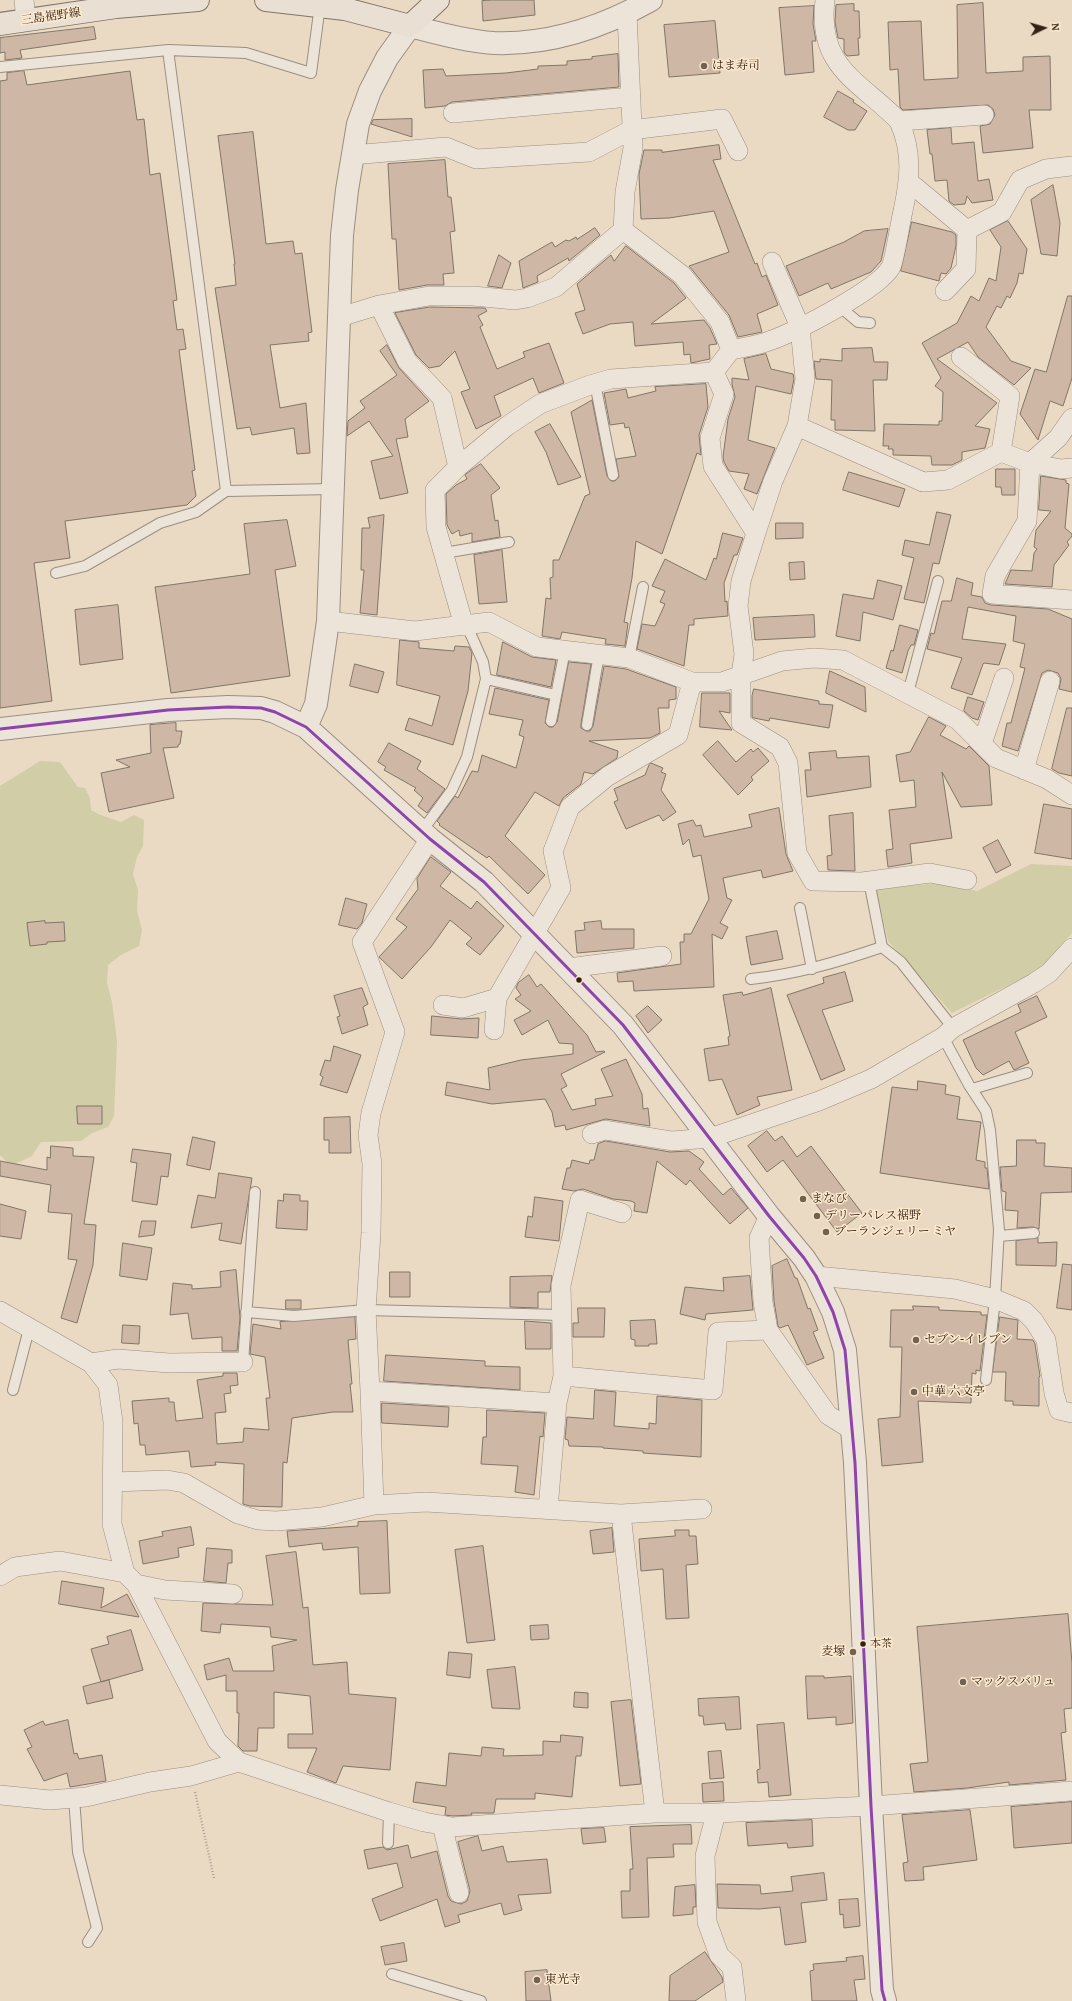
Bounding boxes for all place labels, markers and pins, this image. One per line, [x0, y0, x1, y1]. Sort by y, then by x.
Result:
place label: はま寿司 [712, 59, 760, 73]
marker: はま寿司 [699, 61, 709, 71]
unlabelled marker [574, 975, 584, 985]
place label: まなび [811, 1192, 847, 1206]
marker: まなび [798, 1194, 808, 1204]
place label: デリーパレス裾野 [825, 1209, 921, 1223]
marker: デリーパレス裾野 [812, 1211, 822, 1221]
place label: ブーランジェリー ミヤ [834, 1225, 956, 1239]
marker: ブーランジェリー ミヤ [821, 1227, 831, 1237]
place label: セブン-イレブン [924, 1333, 1012, 1347]
marker: セブン-イレブン [911, 1335, 921, 1345]
place label: 中華 六文亭 [922, 1385, 985, 1399]
marker: 中華 六文亭 [909, 1387, 919, 1397]
place label: 本茶 [870, 1637, 892, 1651]
marker: 本茶 [858, 1639, 868, 1649]
place label: 麦塚 [821, 1645, 845, 1659]
marker: 麦塚 [848, 1647, 858, 1657]
place label: マックスバリュ [971, 1675, 1055, 1689]
marker: マックスバリュ [958, 1677, 968, 1687]
place label: 東光寺 [545, 1973, 581, 1987]
marker: 東光寺 [532, 1975, 542, 1985]

